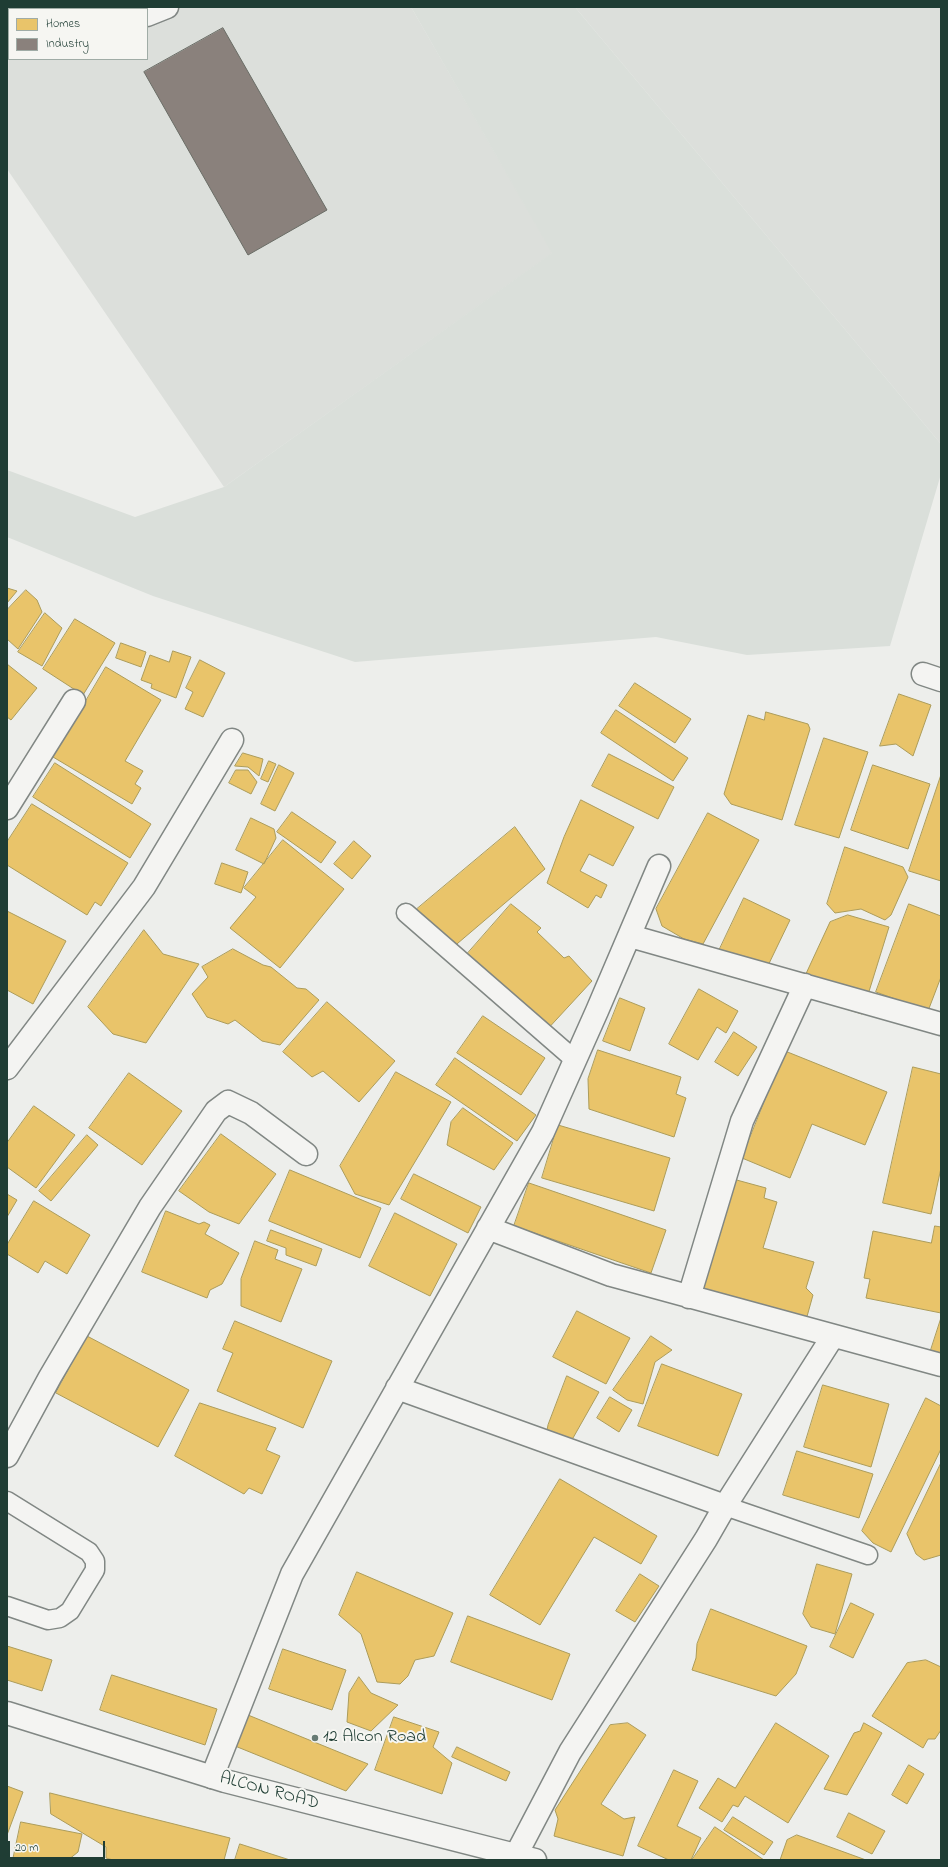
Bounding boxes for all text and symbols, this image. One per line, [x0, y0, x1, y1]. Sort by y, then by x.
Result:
legend [8, 8, 148, 60]
text: Homes [46, 15, 80, 33]
text: Industry [46, 35, 89, 53]
place label: 12 Alcon Road [323, 1727, 426, 1749]
marker: 12 Alcon Road [310, 1733, 320, 1743]
street label: ALCON ROAD [217, 1768, 321, 1816]
scale bar [10, 1833, 107, 1859]
text: 20 m [15, 1839, 38, 1857]

